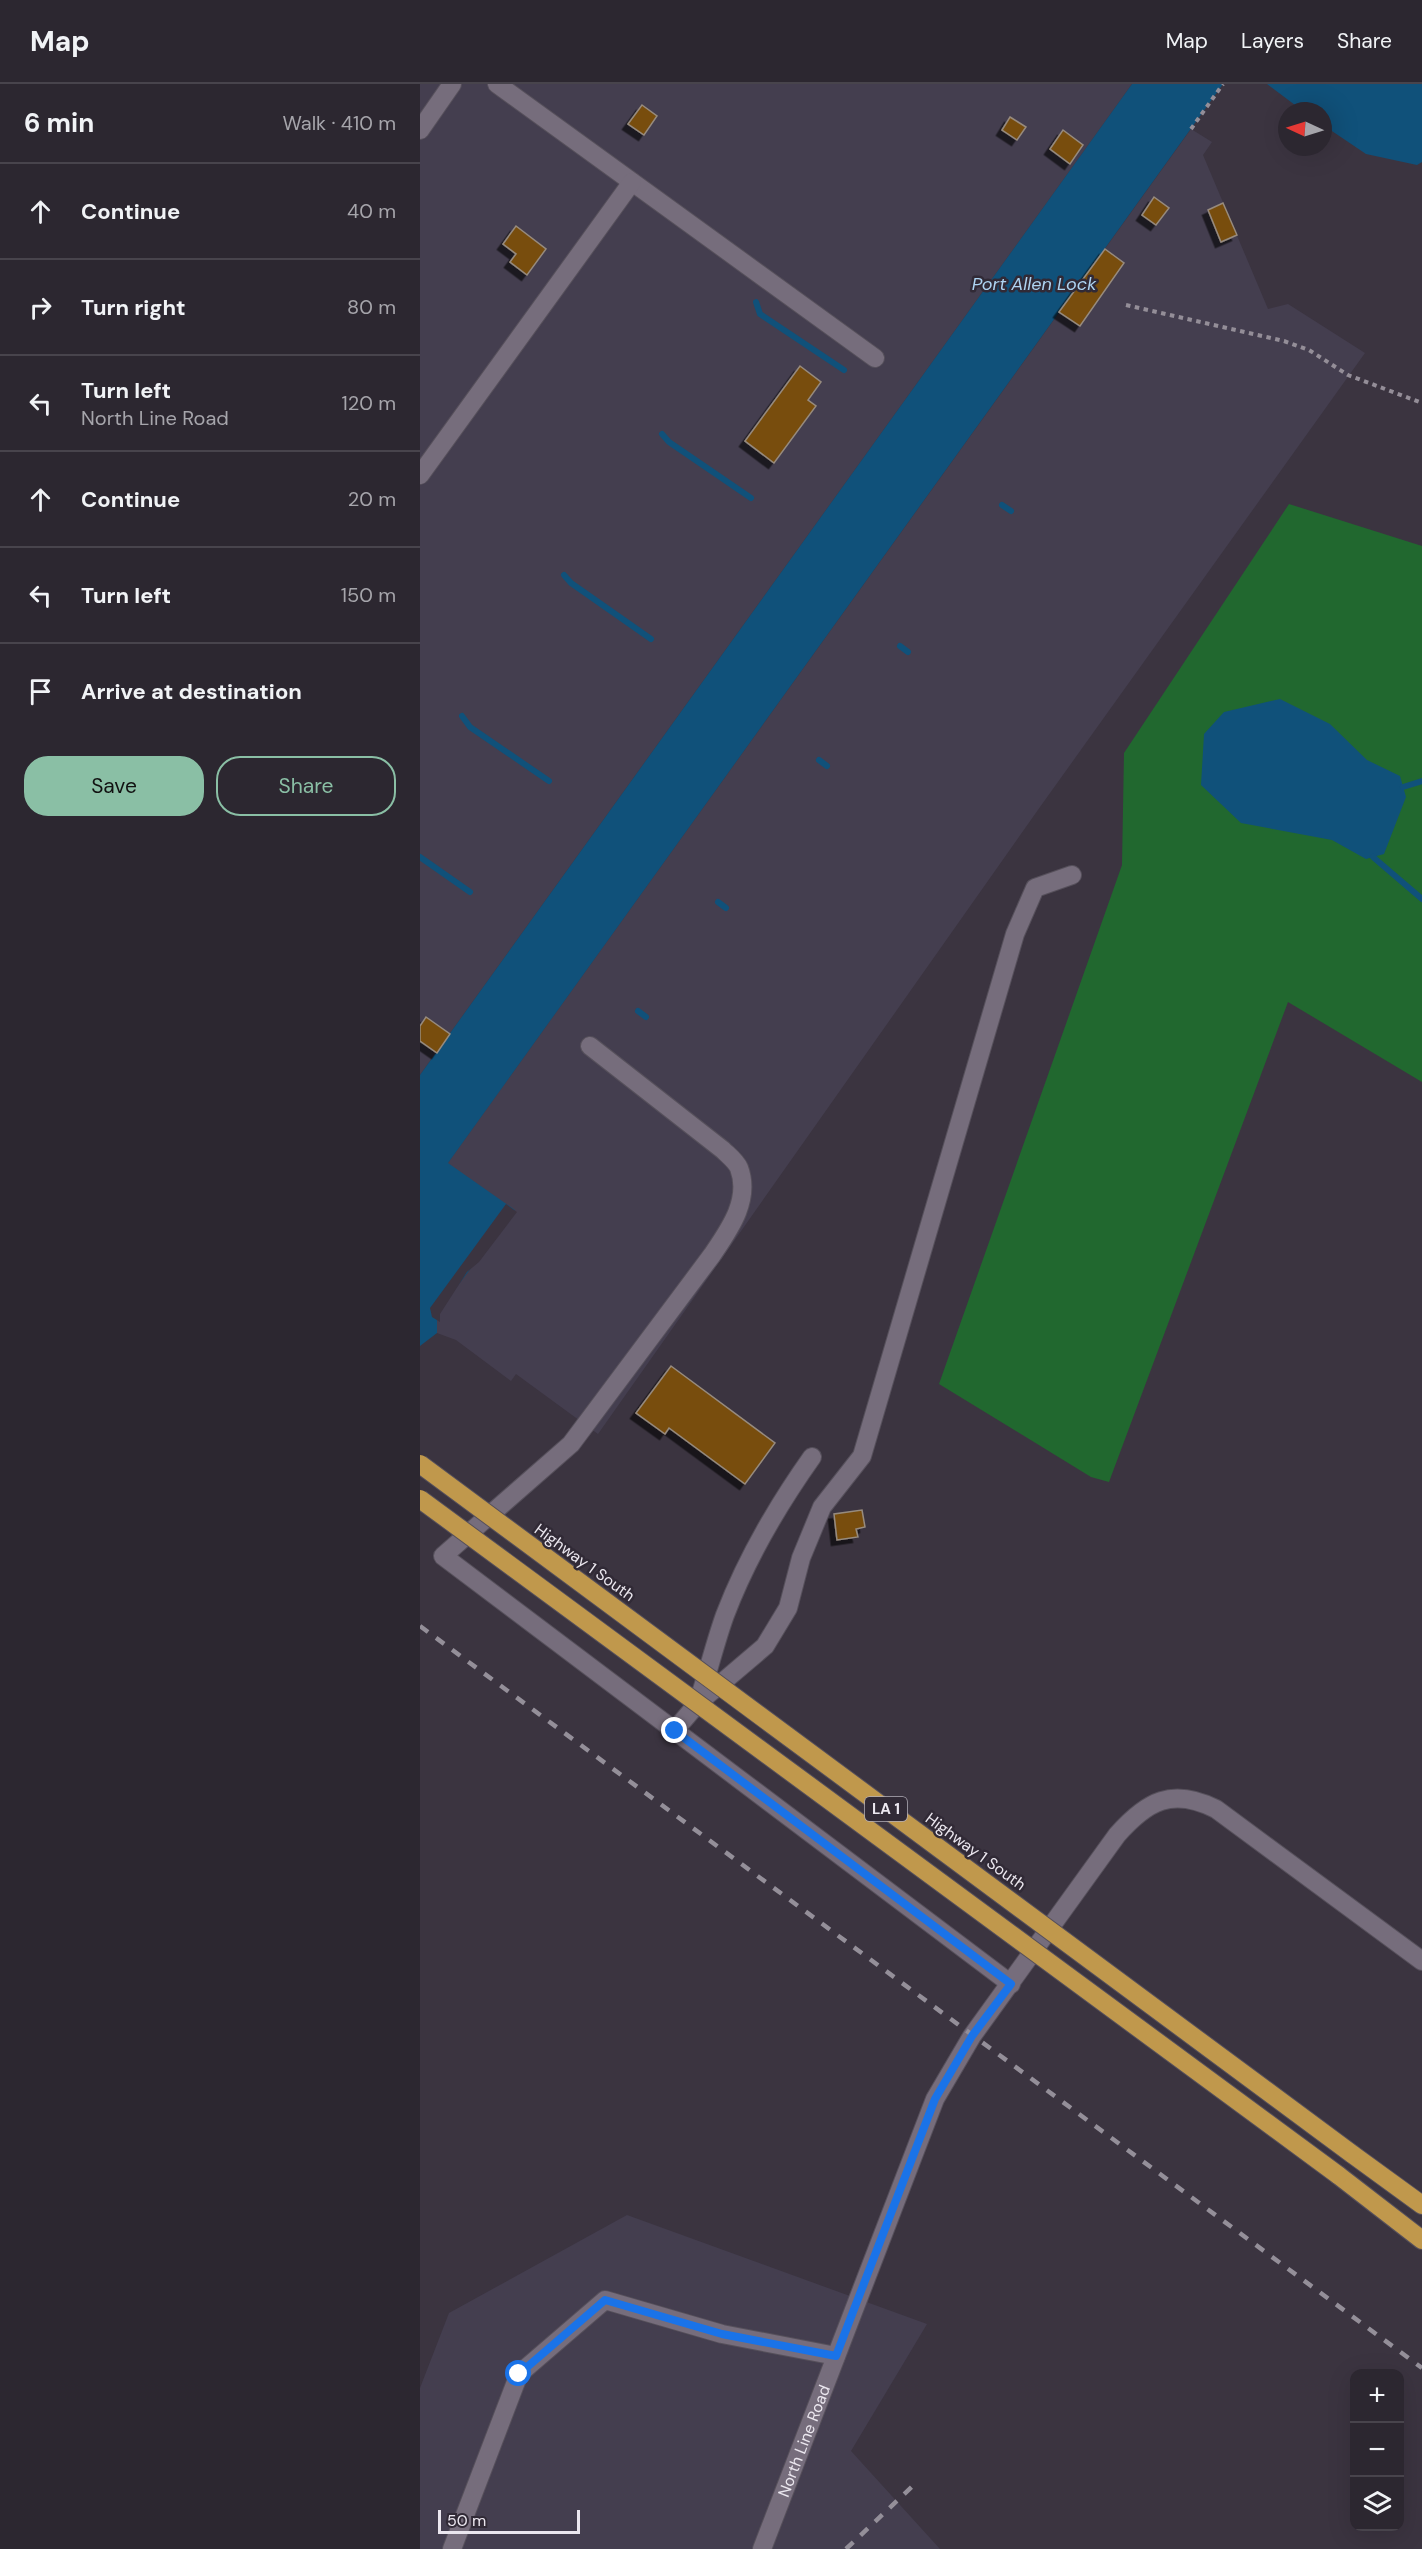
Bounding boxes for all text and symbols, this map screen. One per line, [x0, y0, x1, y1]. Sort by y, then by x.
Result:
text: Map [30, 23, 90, 60]
text: Map [1166, 27, 1208, 55]
text: Layers [1241, 27, 1304, 55]
text: Share [1337, 27, 1392, 55]
north arrow [1278, 102, 1332, 156]
text: 6 min [24, 106, 94, 140]
text: Walk · 410 m [282, 110, 396, 136]
icon: ahead [24, 195, 57, 228]
text: Continue [81, 197, 180, 226]
text: 40 m [347, 198, 396, 224]
water label: Port Allen Lock [972, 272, 1097, 296]
icon: right [24, 291, 57, 324]
text: Turn right [81, 293, 186, 322]
text: 80 m [347, 294, 396, 320]
text: Turn left [81, 376, 171, 405]
icon: left [24, 387, 57, 420]
text: 120 m [342, 390, 396, 416]
text: North Line Road [81, 405, 229, 431]
icon: ahead [24, 483, 57, 516]
text: Continue [81, 485, 180, 514]
text: 20 m [348, 486, 396, 512]
icon: left [24, 579, 57, 612]
text: Turn left [81, 581, 171, 610]
text: 150 m [341, 582, 396, 608]
icon: arrive [24, 675, 57, 708]
text: Arrive at destination [81, 677, 302, 706]
button: Save [24, 756, 204, 816]
button: Share [216, 756, 396, 816]
street label: Highway 1 South [530, 1519, 639, 1606]
route end [661, 1717, 687, 1743]
road number: LA 1 [865, 1797, 907, 1821]
street label: Highway 1 South [921, 1808, 1030, 1895]
route start [505, 2360, 531, 2386]
map controls [1350, 2369, 1404, 2531]
button: + [1350, 2369, 1404, 2423]
street label: North Line Road [773, 2382, 835, 2500]
button: − [1350, 2423, 1404, 2477]
button: layers [1350, 2477, 1404, 2531]
scale bar [438, 2507, 580, 2534]
text: 50 m [447, 2510, 486, 2531]

